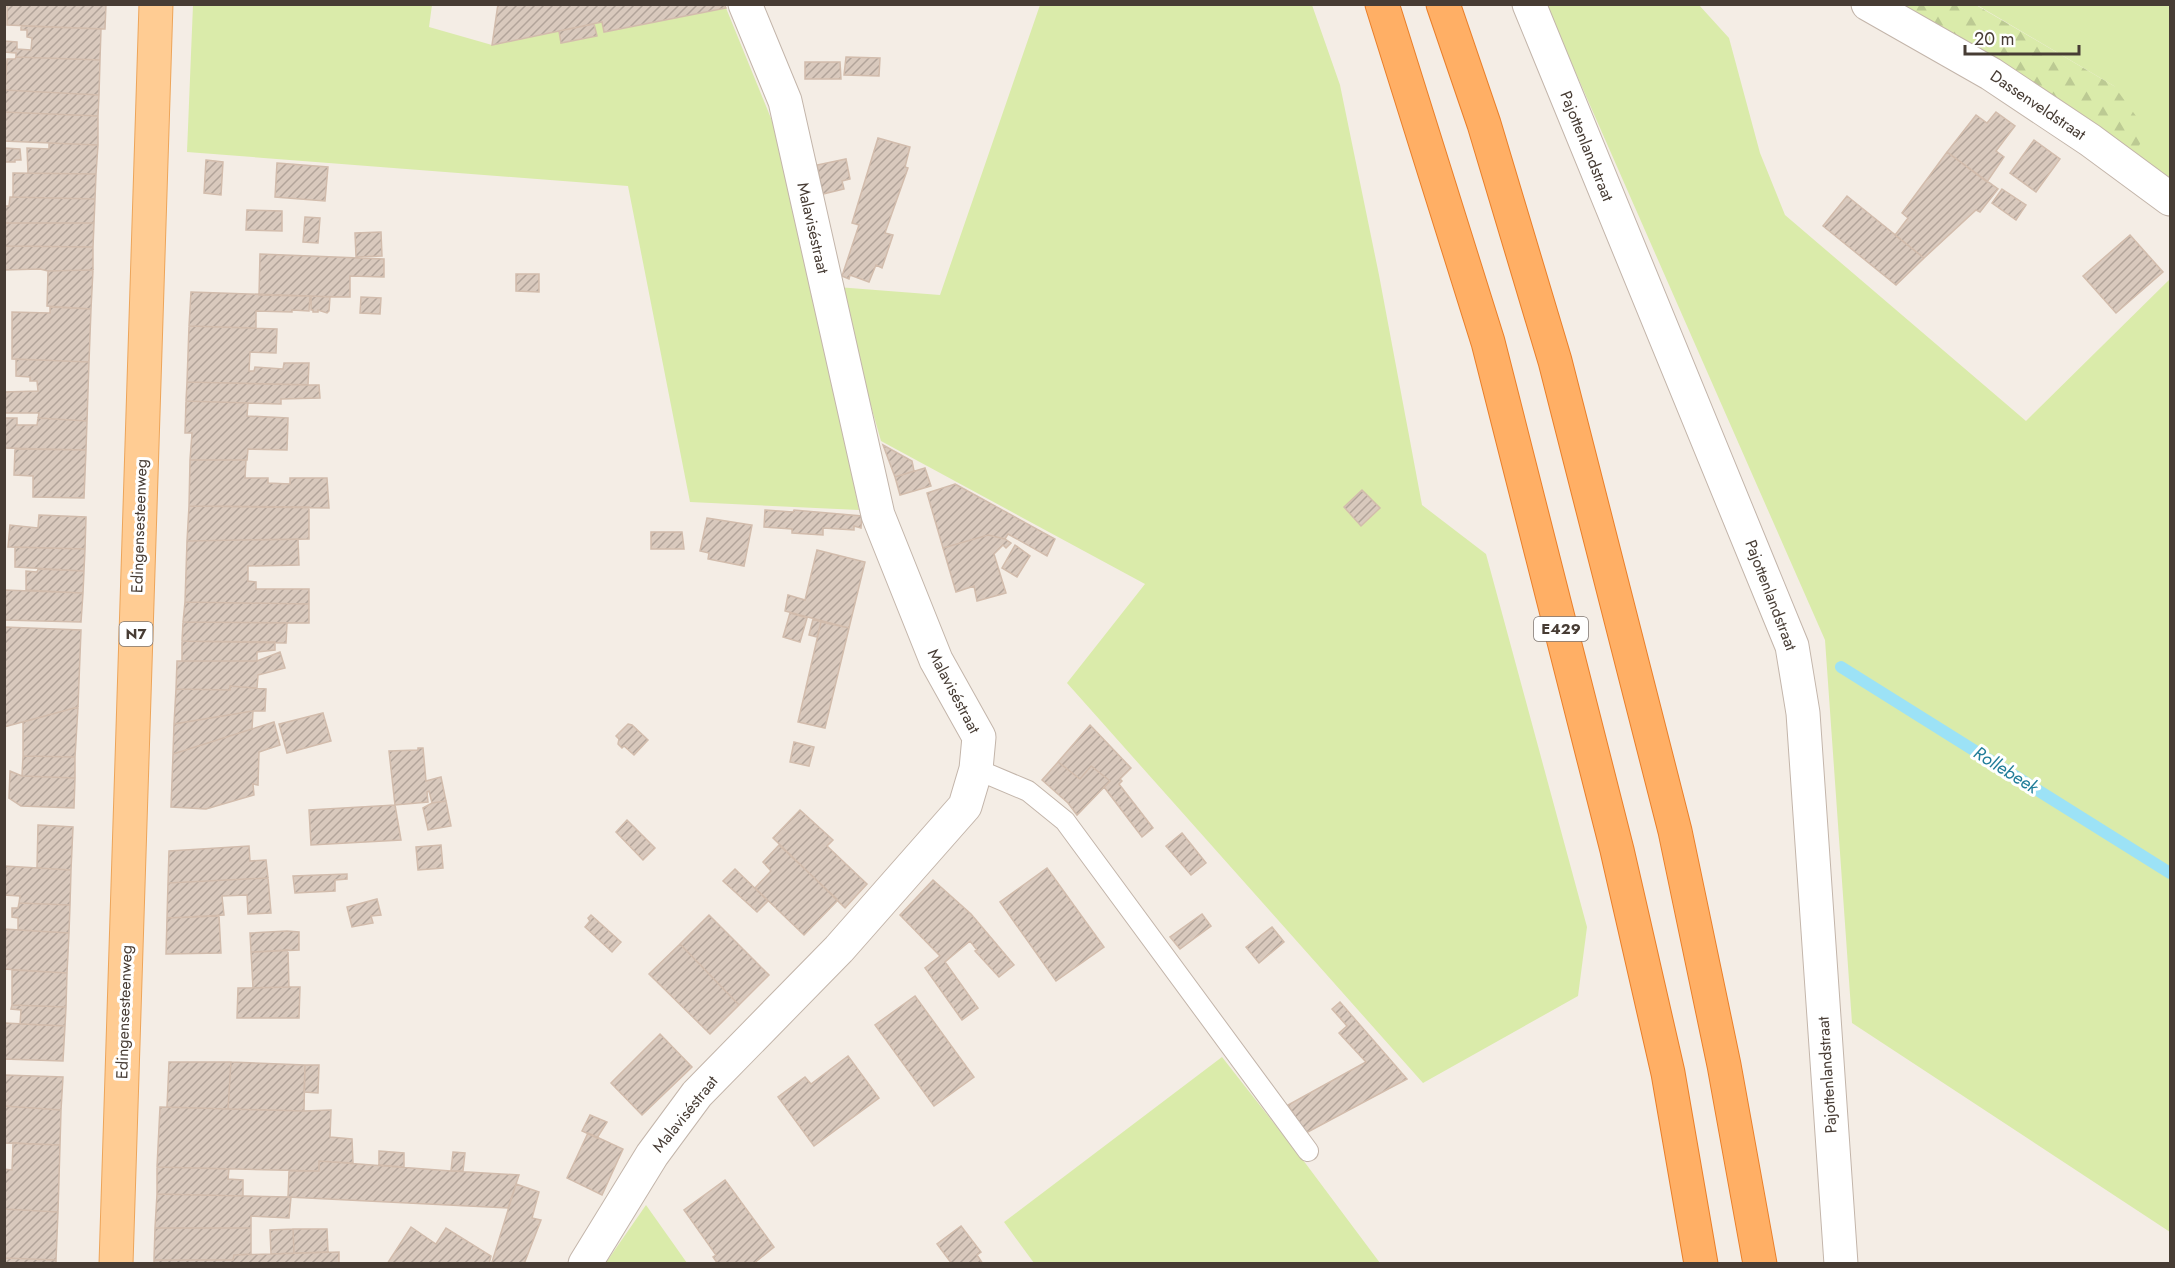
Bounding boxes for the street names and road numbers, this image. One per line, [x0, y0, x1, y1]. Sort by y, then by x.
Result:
street label: Dassenveldstraat [1986, 64, 2091, 146]
street label: Pajottenlandstraat [1554, 87, 1620, 205]
street label: Malaviséstraat [791, 180, 835, 276]
street label: Edingensesteenweg [125, 459, 153, 593]
street label: Pajottenlandstraat [1739, 536, 1803, 654]
road number: E429 [1534, 617, 1588, 641]
road number: N7 [120, 622, 152, 646]
street label: Malaviséstraat [922, 645, 986, 738]
street label: Edingensesteenweg [110, 945, 138, 1079]
street label: Pajottenlandstraat [1811, 1016, 1843, 1134]
street label: Malaviséstraat [647, 1071, 723, 1157]

